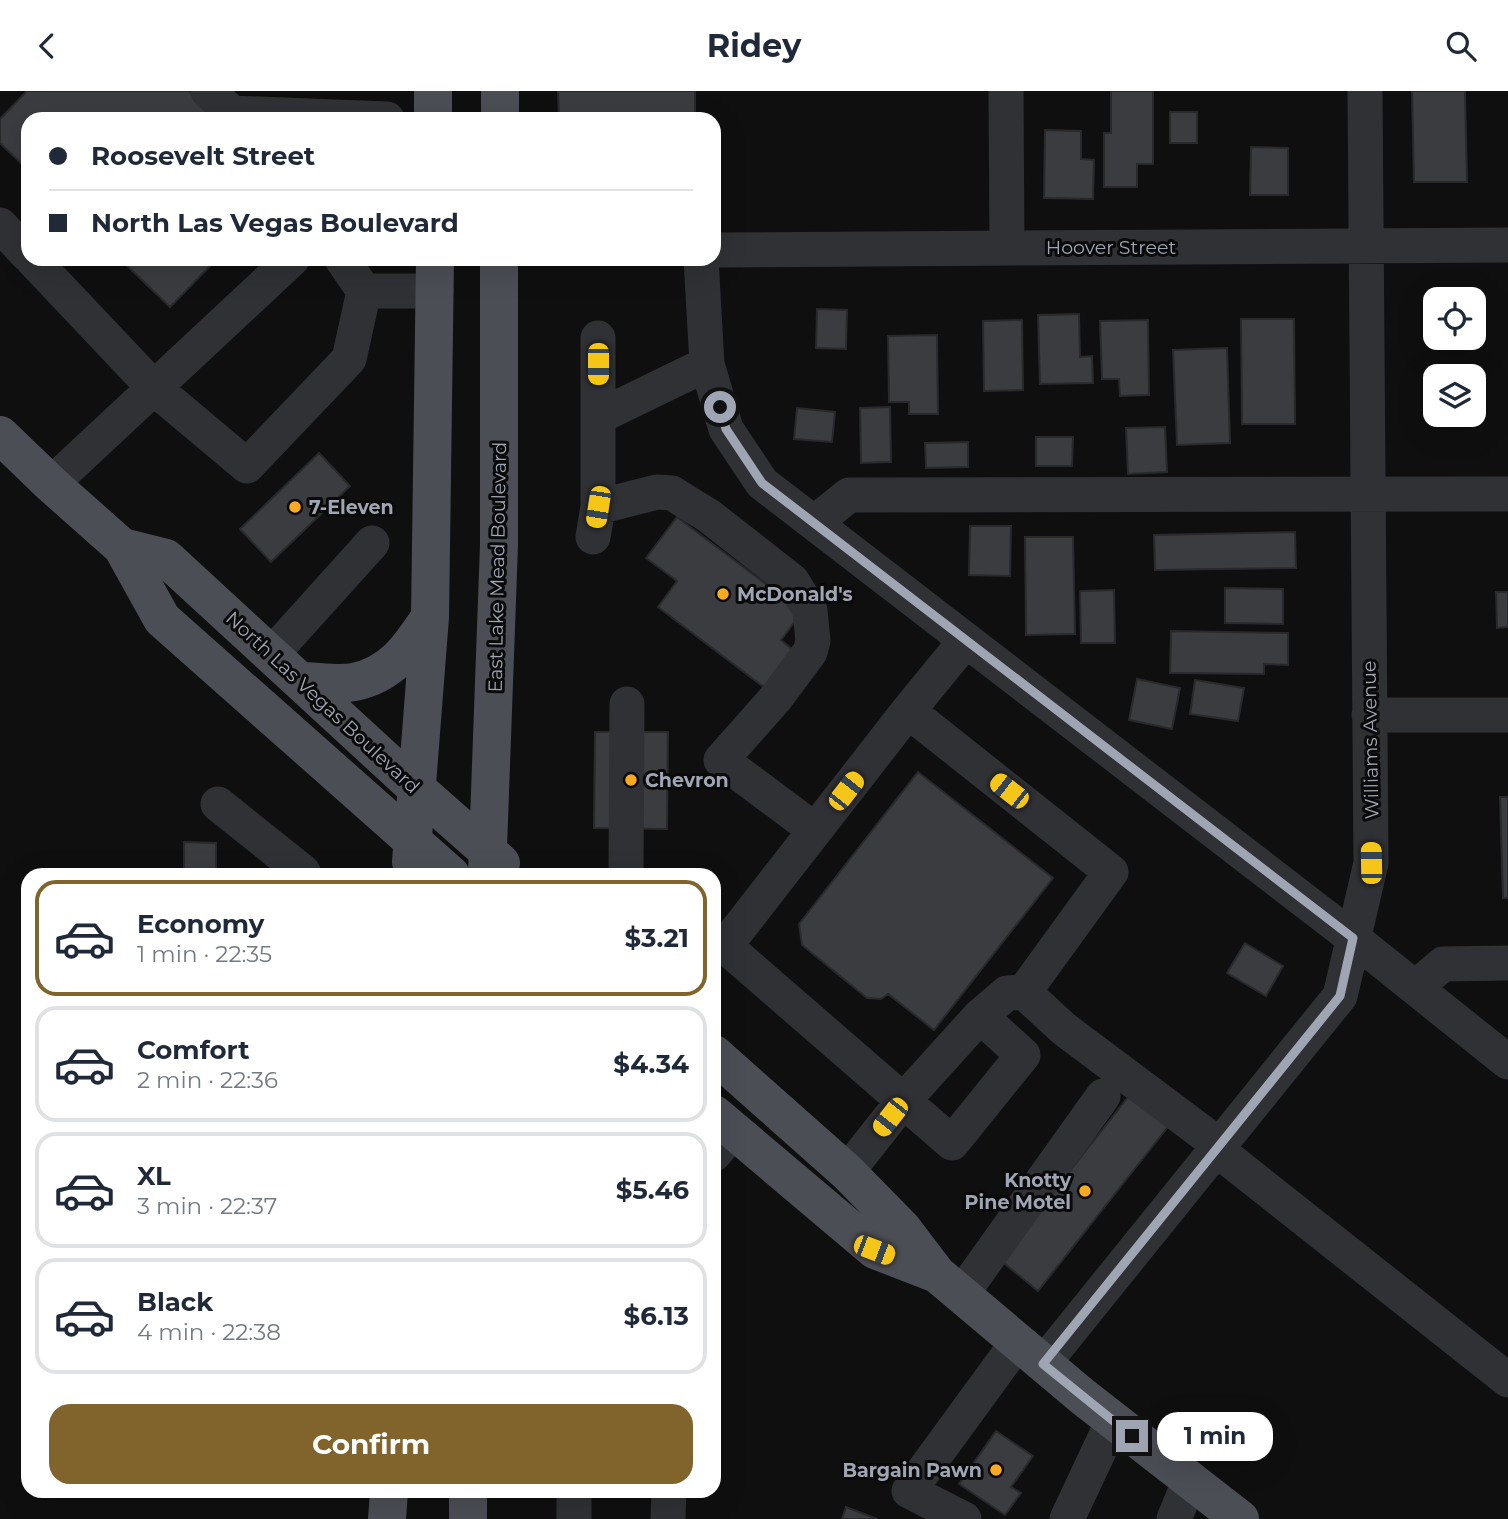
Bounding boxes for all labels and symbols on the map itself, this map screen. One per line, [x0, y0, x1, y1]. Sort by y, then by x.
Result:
street label: Hoover Street [1046, 236, 1177, 259]
car [588, 343, 609, 385]
route start [704, 391, 736, 423]
street label: East Lake Mead Boulevard [484, 441, 511, 693]
car [585, 485, 612, 529]
place label: 7-Eleven [309, 496, 394, 519]
marker: 7-Eleven [287, 499, 303, 515]
place label: McDonald's [737, 583, 853, 606]
marker: McDonald's [715, 586, 731, 602]
street label: North Las Vegas Boulevard [221, 607, 424, 798]
street label: Williams Avenue [1358, 661, 1383, 819]
car [825, 768, 868, 814]
place label: Chevron [645, 769, 729, 792]
car [986, 770, 1033, 812]
marker: Chevron [623, 772, 639, 788]
car [1361, 842, 1382, 884]
car [869, 1094, 912, 1140]
place label: Knotty Pine Motel [965, 1169, 1072, 1214]
marker: Knotty Pine Motel [1077, 1183, 1093, 1199]
car [851, 1233, 898, 1267]
callout: 1 min [1156, 1411, 1272, 1461]
route end [1116, 1420, 1148, 1452]
place label: Bargain Pawn [842, 1459, 982, 1482]
marker: Bargain Pawn [988, 1462, 1004, 1478]

